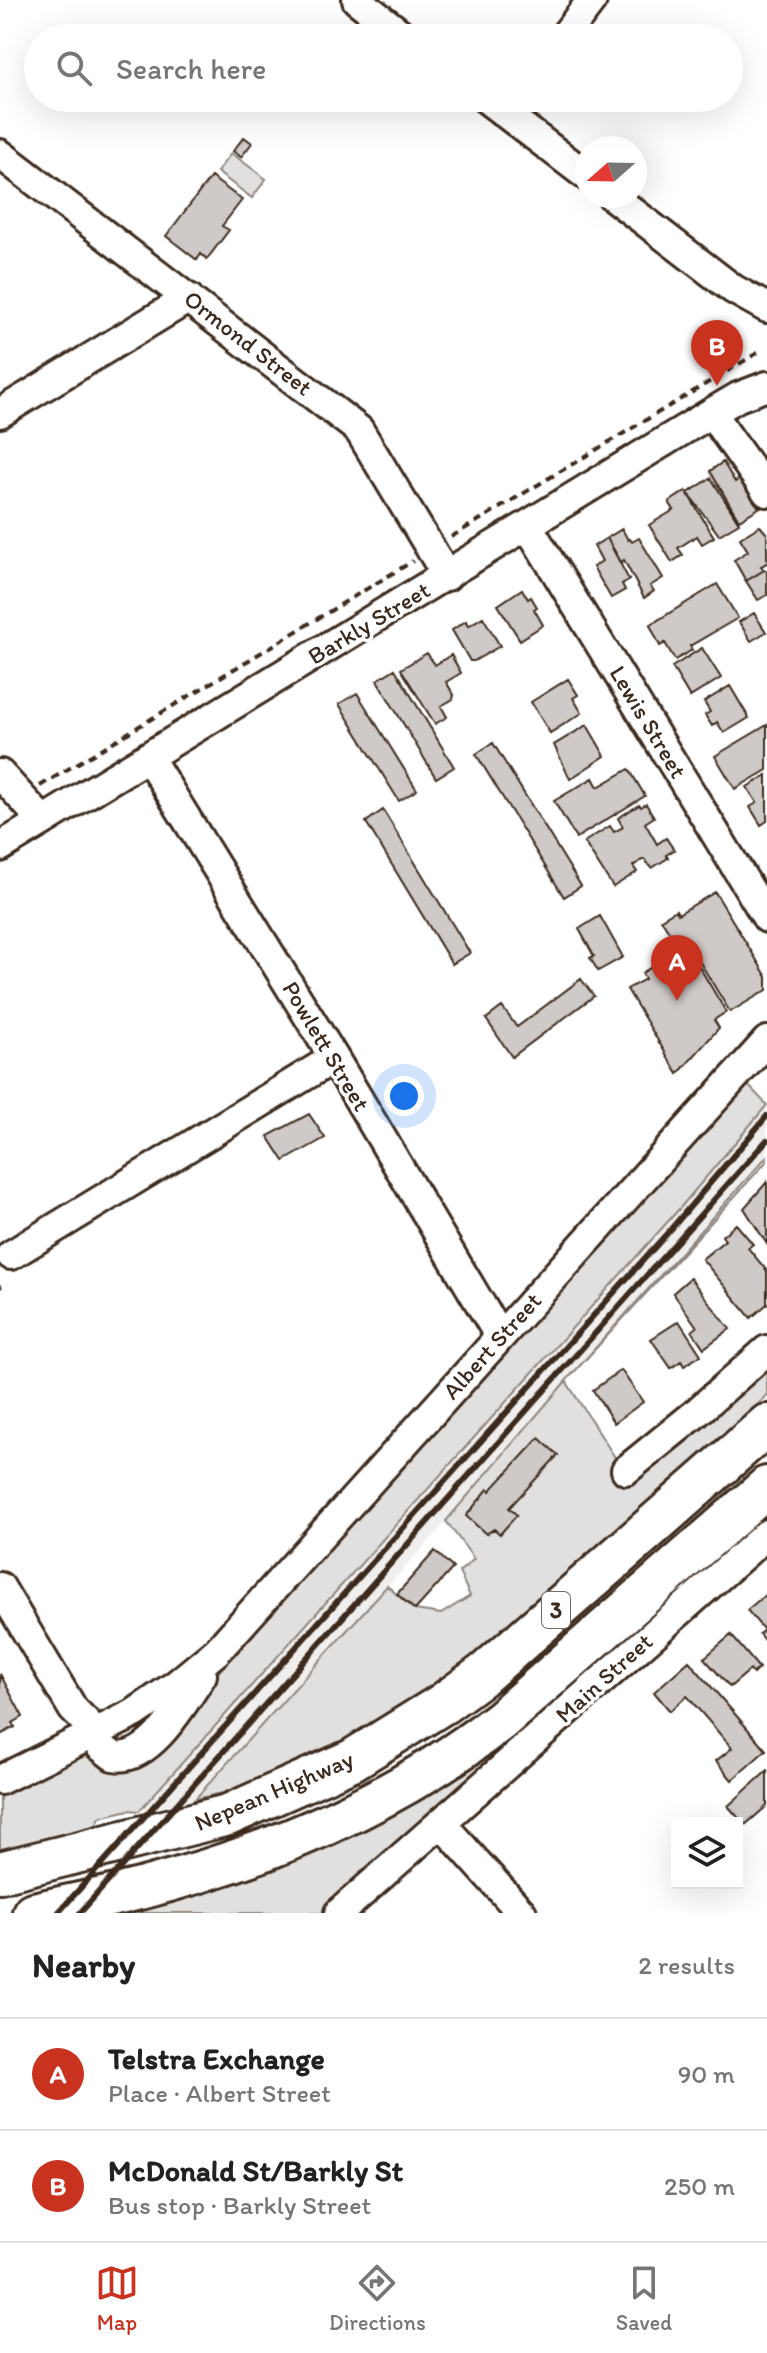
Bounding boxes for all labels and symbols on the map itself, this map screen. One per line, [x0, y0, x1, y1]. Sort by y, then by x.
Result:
north arrow [575, 136, 647, 208]
street label: Ormond Street [178, 284, 318, 402]
pin: B [691, 320, 743, 386]
street label: Barkly Street [303, 575, 435, 670]
street label: Lewis Street [604, 660, 693, 783]
pin: A [651, 935, 703, 1001]
street label: Powlett Street [276, 976, 377, 1116]
your location [384, 1076, 424, 1116]
street label: Albert Street [436, 1286, 547, 1405]
road number: 3 [542, 1592, 570, 1628]
street label: Main Street [549, 1627, 658, 1729]
street label: Nepean Highway [190, 1744, 358, 1837]

